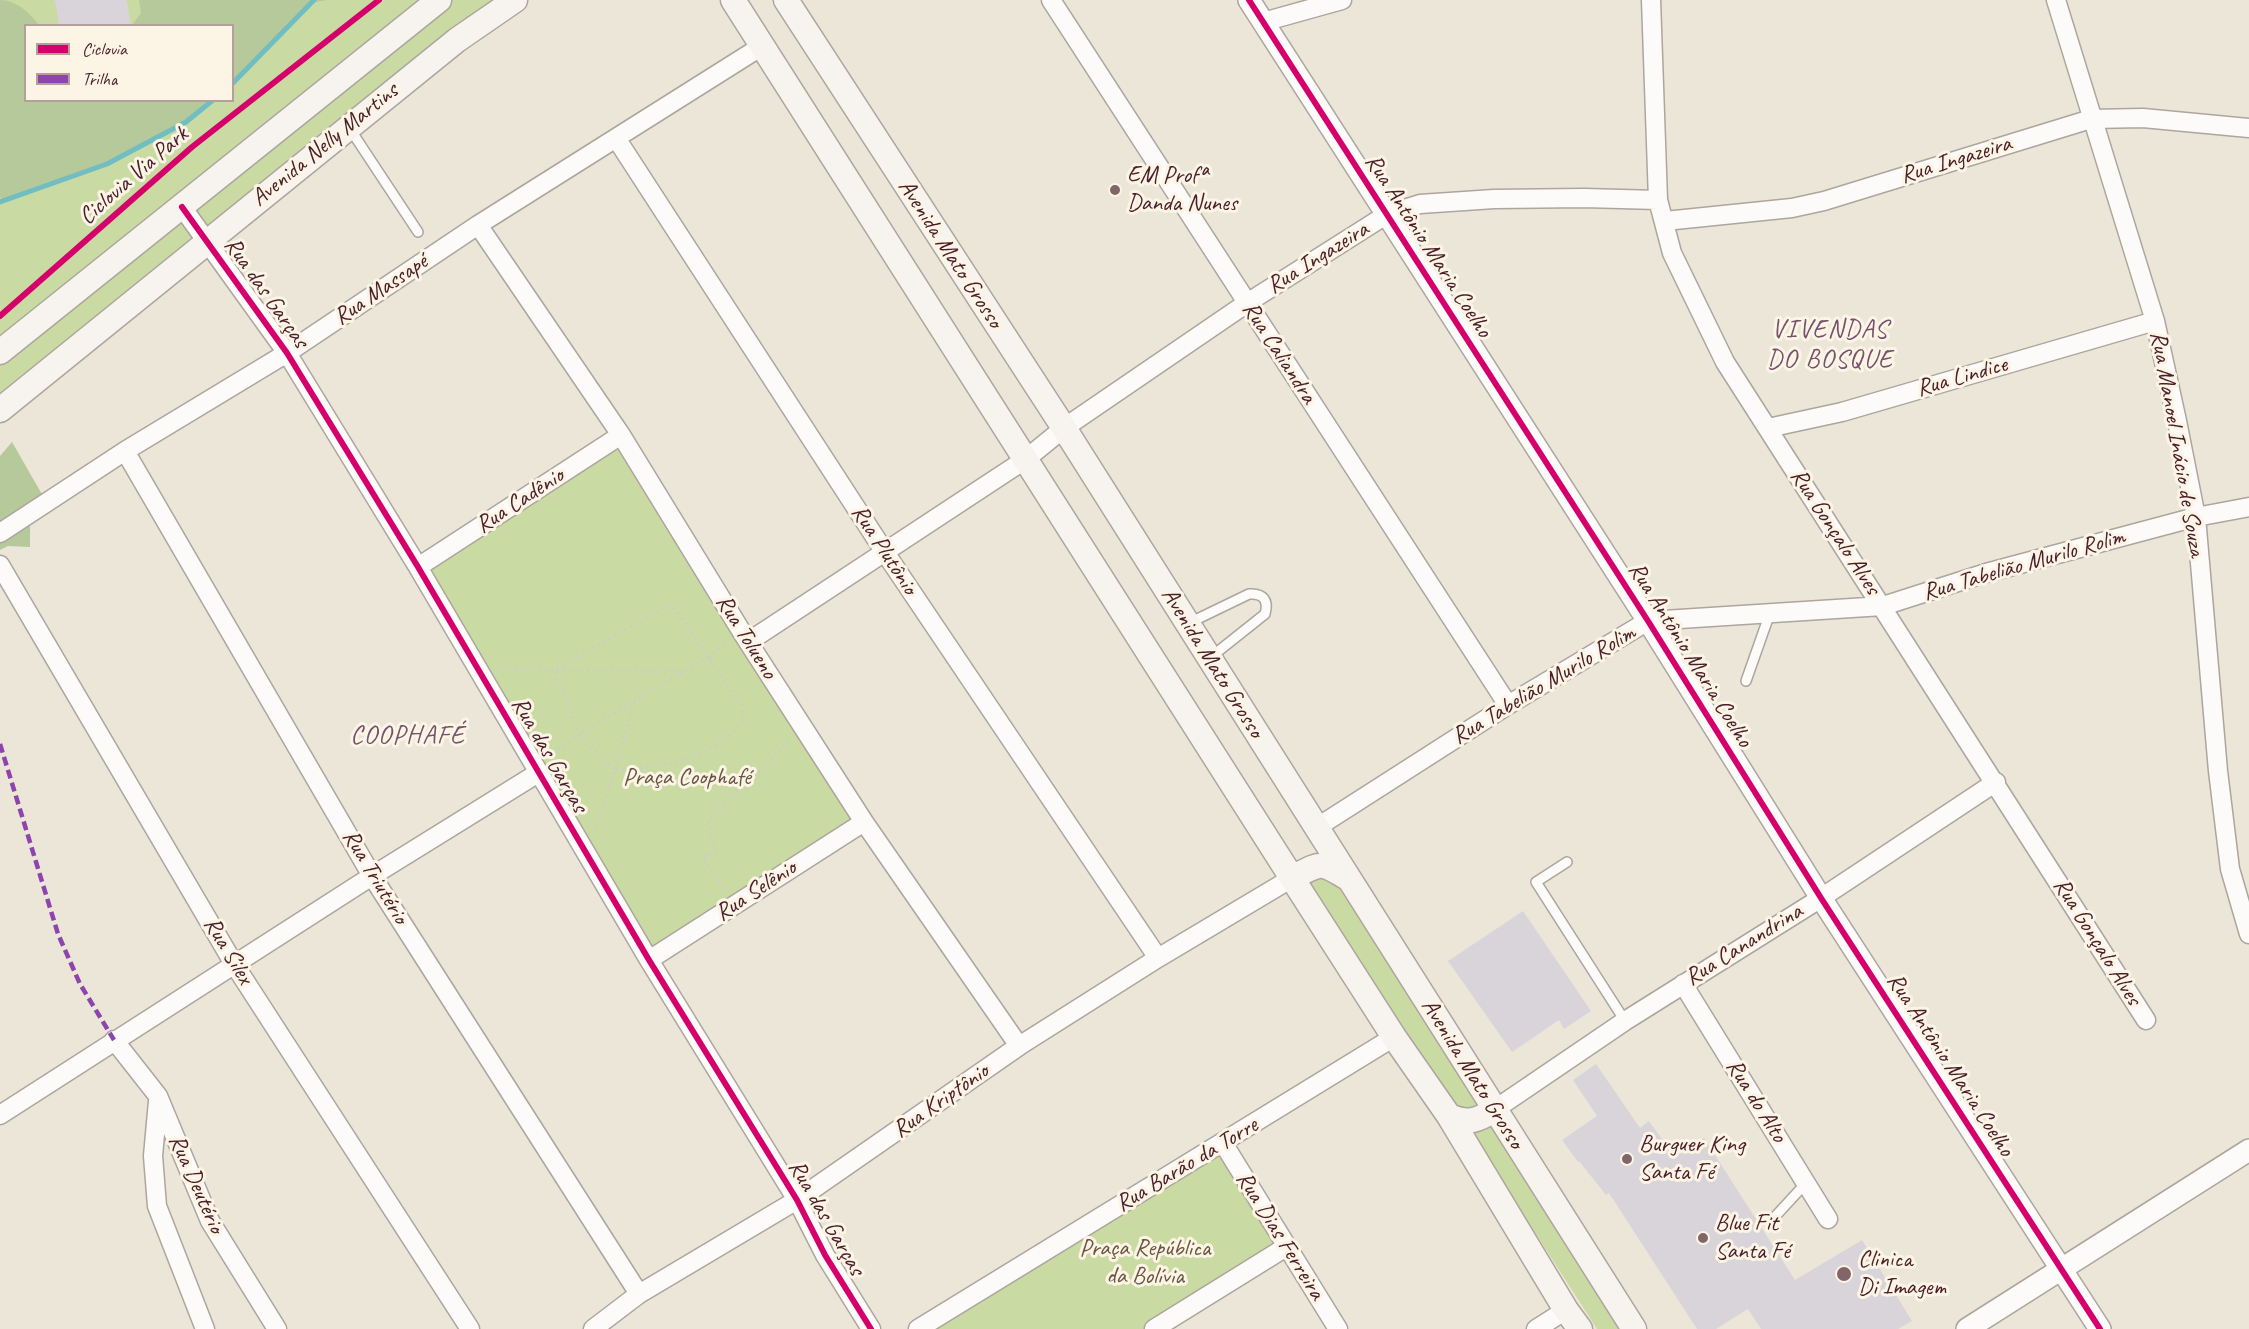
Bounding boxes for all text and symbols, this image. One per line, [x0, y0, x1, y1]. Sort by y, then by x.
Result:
legend [24, 24, 234, 102]
text: Ciclovia [82, 38, 127, 60]
text: Trilha [82, 68, 117, 90]
street label: Avenida Nelly Martins [246, 77, 404, 213]
street label: Ciclovia Via Park [73, 121, 195, 231]
street label: Rua Ingazeira [1897, 129, 2015, 191]
street label: Rua Antônio Maria Coelho [1358, 149, 1498, 343]
place label: EM Profª Danda Nunes [1127, 162, 1237, 218]
street label: Avenida Mato Grosso [891, 174, 1009, 334]
marker: EM Profª Danda Nunes [1108, 183, 1122, 197]
street label: Rua Ingazeira [1262, 215, 1374, 301]
street label: Rua das Garças [217, 232, 315, 354]
street label: Rua Massapé [329, 248, 433, 332]
street label: Rua Caliandra [1235, 297, 1323, 409]
district label: VIVENDAS DO BOSQUE [1767, 314, 1893, 376]
street label: Rua Manoel Inácio de Souza [2143, 329, 2211, 559]
street label: Rua Lindice [1913, 350, 2011, 404]
street label: Rua Cadênio [471, 462, 569, 540]
street label: Rua Gonçalo Alves [1783, 463, 1887, 601]
street label: Rua Plutônio [844, 500, 924, 600]
street label: Rua Tabelião Murilo Rolim [1920, 522, 2128, 608]
street label: Rua Antônio Maria Coelho [1621, 557, 1759, 753]
street label: Avenida Mato Grosso [1154, 583, 1270, 743]
street label: Rua Tolueno [709, 590, 783, 684]
street label: Rua Tabelião Murilo Rolim [1447, 619, 1641, 751]
street label: Rua das Garças [504, 692, 594, 818]
district label: COOPHAFÉ [350, 720, 466, 752]
park label: Praça Coophafé [623, 764, 751, 792]
street label: Rua Triutério [336, 825, 414, 929]
street label: Rua Selênio [710, 854, 802, 928]
street label: Rua Gonçalo Alves [2046, 873, 2148, 1011]
street label: Rua Canandrina [1680, 897, 1808, 993]
street label: Rua Silex [197, 912, 259, 990]
street label: Rua Antônio Maria Coelho [1880, 968, 2020, 1162]
street label: Avenida Mato Grosso [1414, 994, 1530, 1154]
street label: Rua do Alto [1719, 1054, 1793, 1148]
street label: Rua Kriptônio [887, 1057, 995, 1145]
street label: Rua Barão da Torre [1111, 1111, 1263, 1219]
street label: Rua Deutério [162, 1130, 230, 1238]
place label: Burguer King Santa Fé [1639, 1131, 1745, 1187]
marker: Burguer King Santa Fé [1620, 1152, 1634, 1166]
street label: Rua das Garças [781, 1155, 871, 1281]
street label: Rua Dias Ferreira [1229, 1167, 1331, 1305]
place label: Blue Fit Santa Fé [1715, 1210, 1790, 1266]
marker: Blue Fit Santa Fé [1696, 1231, 1710, 1245]
park label: Praça República da Bolívia [1080, 1235, 1210, 1291]
place label: Clinica Di Imagem [1858, 1246, 1946, 1302]
marker: Clinica Di Imagem [1835, 1265, 1853, 1283]

